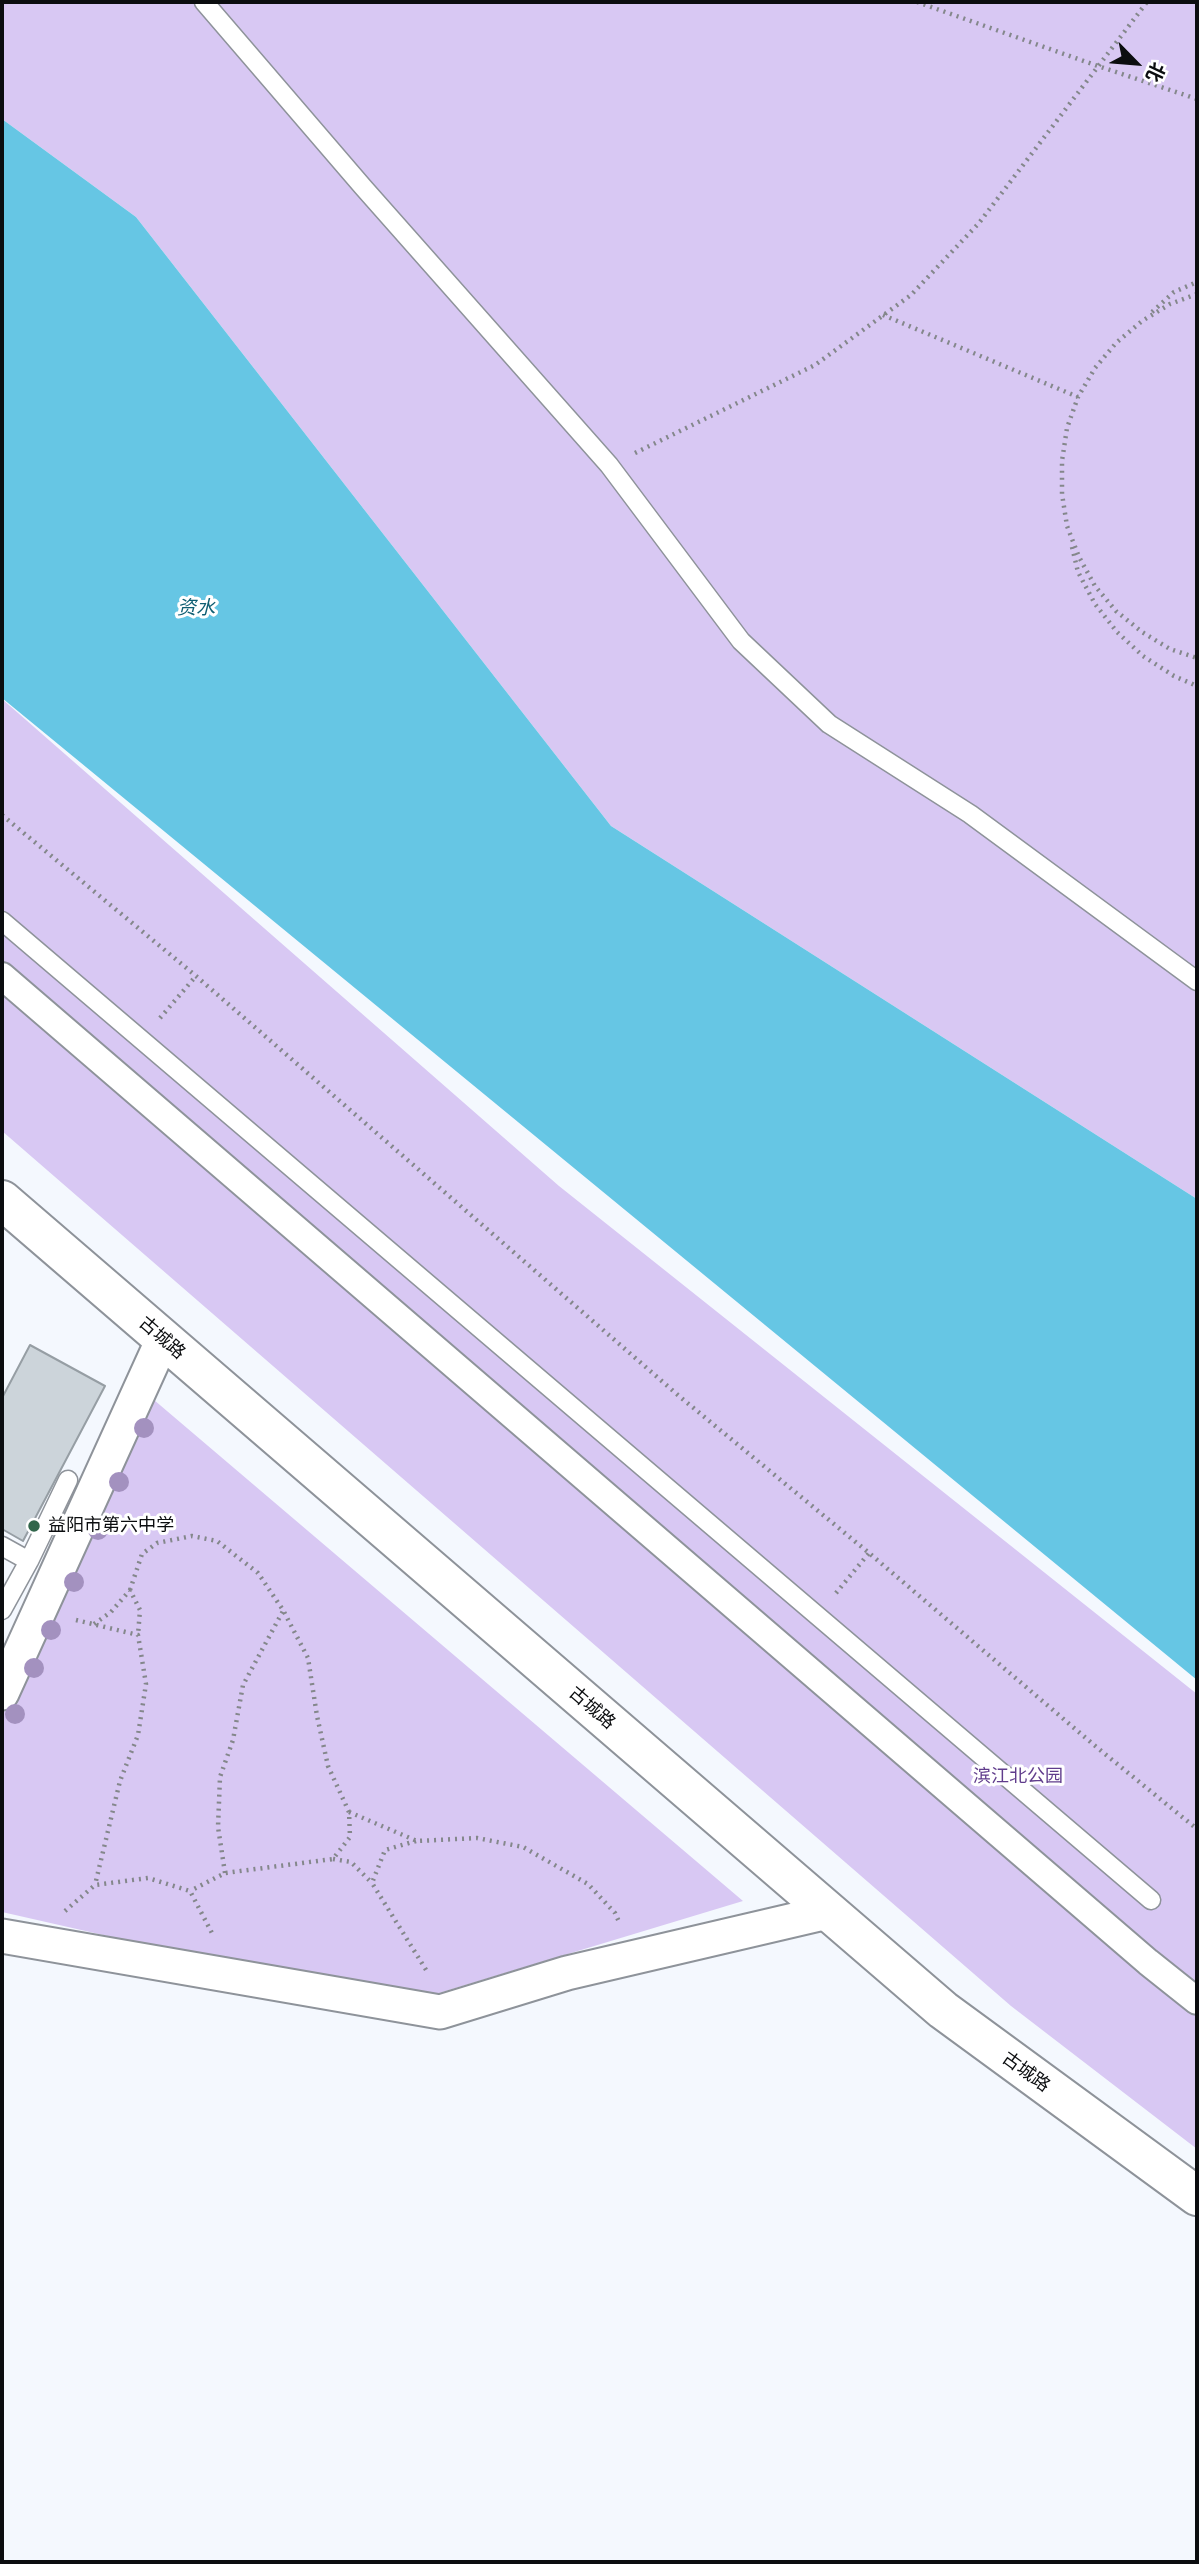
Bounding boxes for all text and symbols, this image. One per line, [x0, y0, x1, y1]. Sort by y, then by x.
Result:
north arrow [1101, 28, 1171, 98]
text: 北 [1141, 59, 1170, 86]
water label: 资水 [177, 597, 215, 619]
street label: 古城路 [135, 1312, 189, 1364]
place label: 益阳市第六中学 [48, 1515, 174, 1537]
marker: 益阳市第六中学 [26, 1518, 42, 1534]
street label: 古城路 [565, 1682, 619, 1734]
park label: 滨江北公园 [973, 1766, 1063, 1788]
street label: 古城路 [998, 2047, 1054, 2097]

